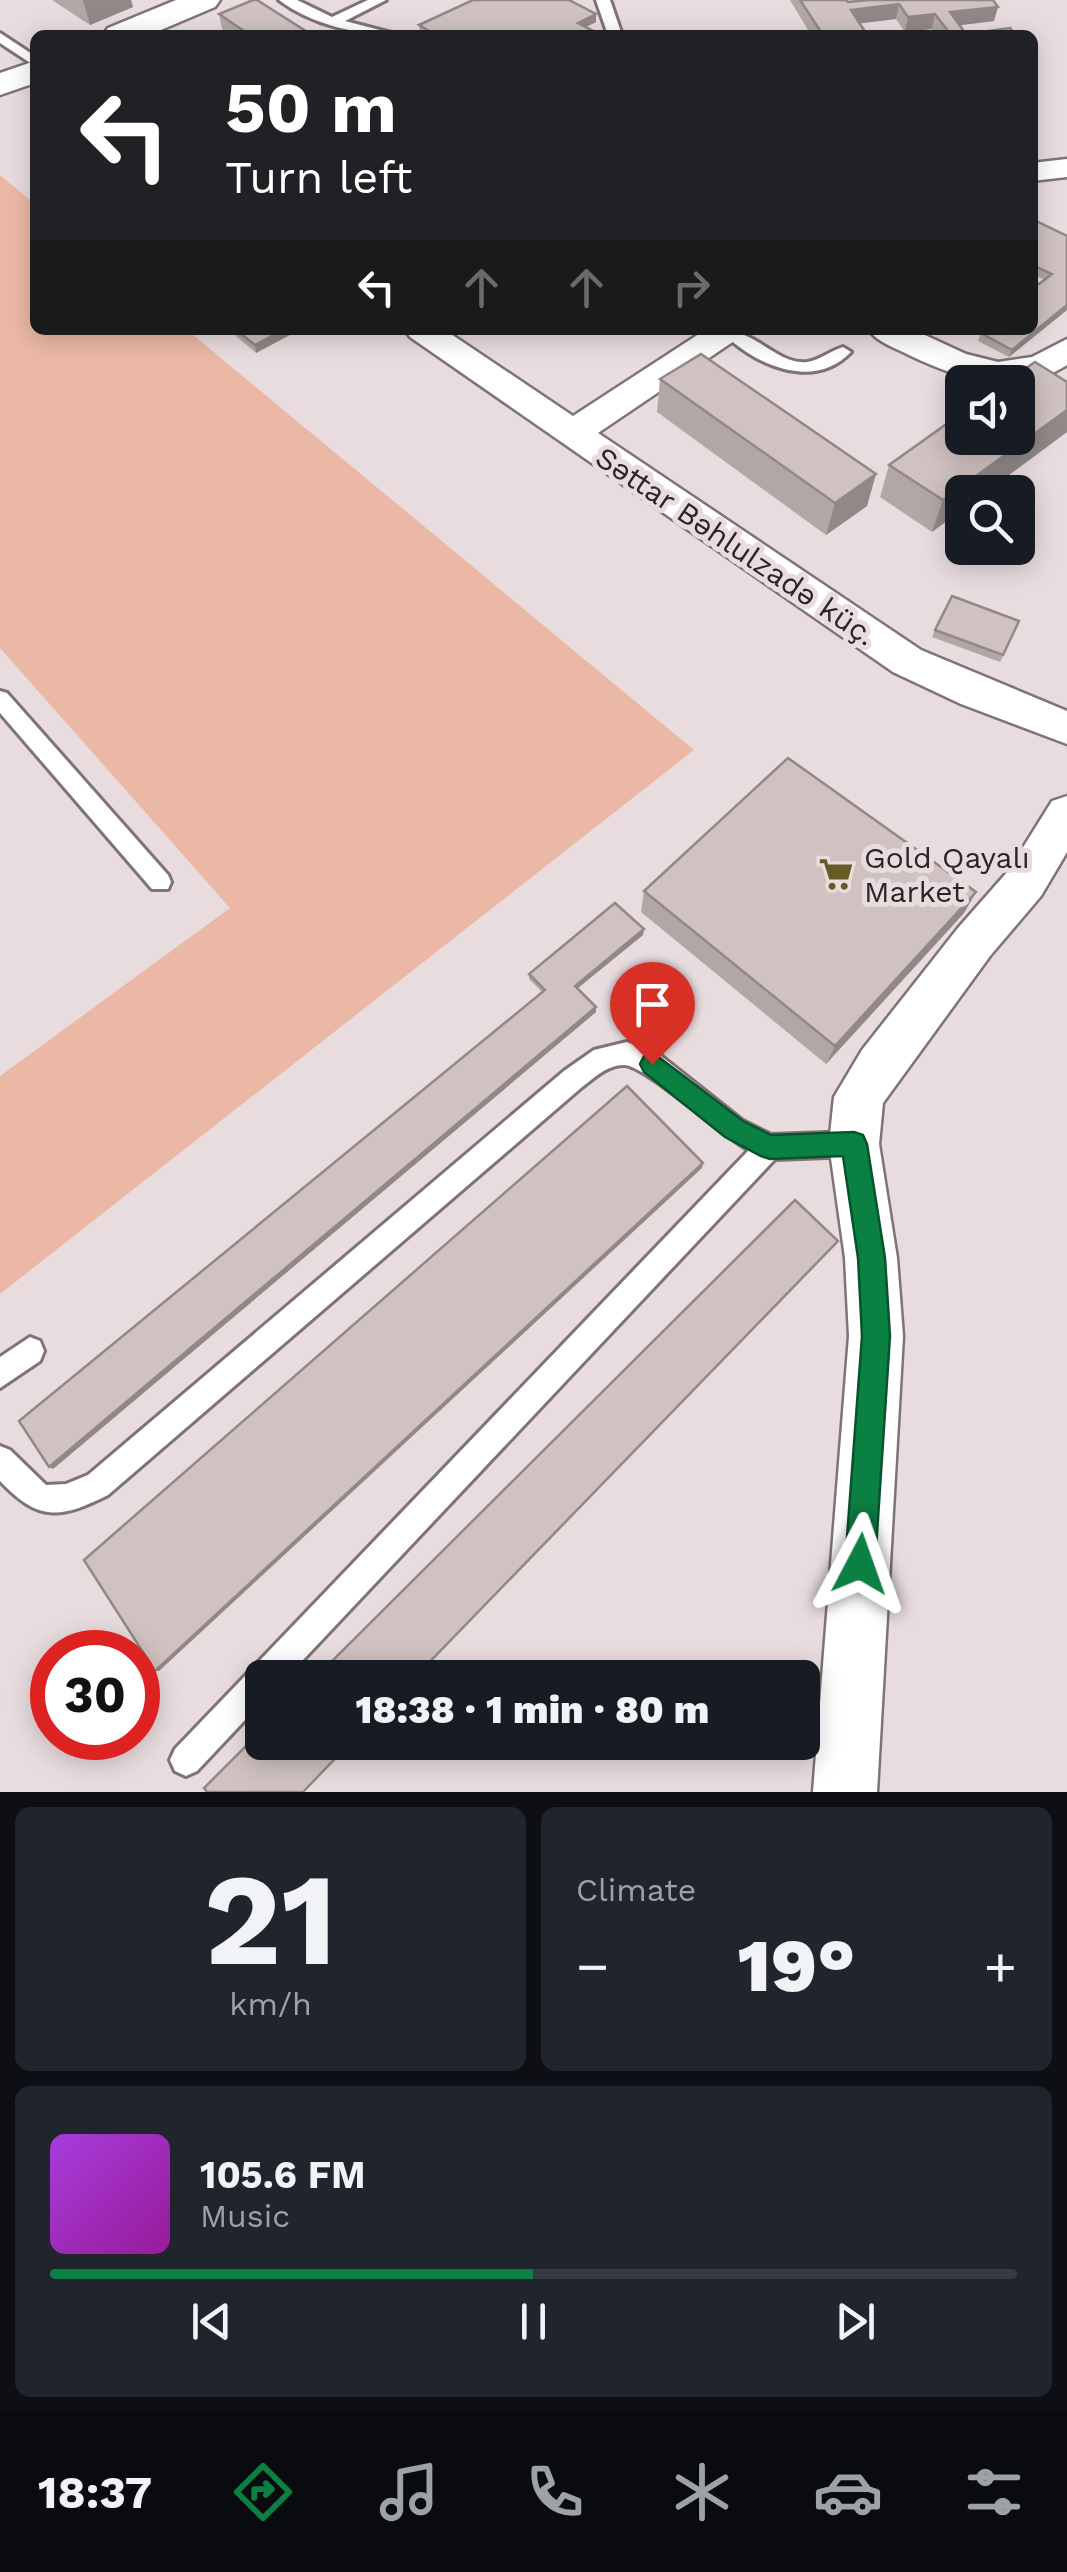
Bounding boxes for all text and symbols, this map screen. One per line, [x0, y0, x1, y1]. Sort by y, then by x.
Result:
text: 50 m [225, 67, 397, 149]
icon: left [60, 70, 190, 200]
text: Turn left [225, 151, 412, 204]
icon: left [349, 260, 404, 315]
icon: ahead [454, 260, 509, 315]
icon: ahead [559, 260, 614, 315]
icon: right [664, 260, 719, 315]
map controls [945, 365, 1035, 565]
button: sound [945, 365, 1035, 455]
street label: Səttar Bəhlulzadə küç. [589, 439, 883, 653]
button: search [945, 475, 1035, 565]
place label: Gold Qayalı Market [864, 840, 1030, 909]
supermarket icon: Gold Qayalı Market [817, 855, 855, 893]
pin [610, 962, 695, 1065]
icon: arrive [625, 977, 680, 1032]
position arrow [808, 1512, 912, 1616]
speed limit sign: 30 [30, 1630, 160, 1760]
text: 18:38 · 1 min · 80 m [356, 1688, 709, 1732]
text: 21 [204, 1843, 337, 1996]
text: Climate [576, 1871, 696, 1909]
text: 19° [738, 1921, 855, 2009]
text: − [576, 1934, 609, 1998]
text: + [984, 1934, 1017, 1998]
text: km/h [229, 1985, 312, 2023]
text: 105.6 FM [200, 2153, 366, 2197]
text: Music [200, 2197, 290, 2235]
icon: previous [184, 2294, 239, 2349]
icon: pause [506, 2294, 561, 2349]
icon: next [828, 2294, 883, 2349]
icon: directions [228, 2457, 298, 2527]
icon: music [374, 2457, 444, 2527]
icon: phone [520, 2457, 590, 2527]
icon: climate [667, 2457, 737, 2527]
icon: car [813, 2457, 883, 2527]
icon: filters [959, 2457, 1029, 2527]
text: 18:37 [38, 2466, 152, 2519]

